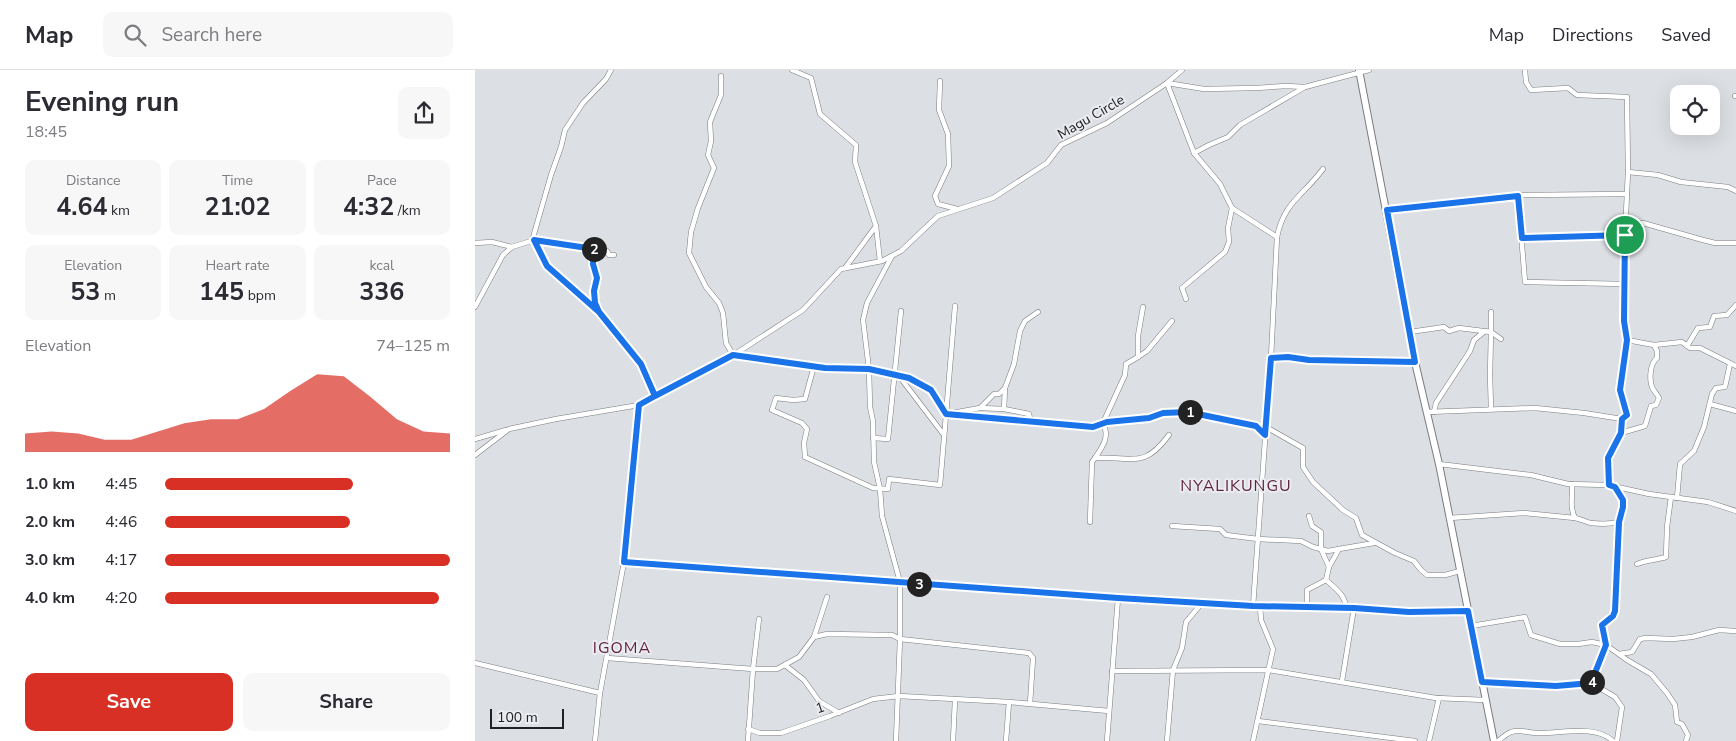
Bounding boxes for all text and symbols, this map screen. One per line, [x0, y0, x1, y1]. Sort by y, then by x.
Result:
search box [103, 12, 453, 57]
text: Map [25, 19, 73, 51]
icon: search [121, 21, 149, 49]
text: Search here [161, 22, 262, 48]
text: Map [1489, 23, 1524, 47]
text: Directions [1552, 23, 1633, 47]
text: Saved [1661, 23, 1711, 47]
text: Evening run [25, 83, 179, 121]
map controls [1670, 85, 1720, 135]
button: locate [1670, 85, 1720, 135]
button: share [398, 87, 450, 139]
street label: Magu Circle [1054, 90, 1128, 144]
text: 18:45 [25, 121, 67, 143]
text: Distance [66, 171, 120, 190]
text: Time [222, 171, 253, 190]
text: Pace [367, 171, 397, 190]
text: 4.64 [56, 190, 107, 224]
text: 21:02 [204, 190, 271, 224]
text: 4:32 [343, 190, 394, 224]
text: km [107, 201, 130, 220]
text: /km [394, 201, 421, 220]
pin [1604, 214, 1646, 256]
icon: arrive [1611, 221, 1639, 249]
pin: 2 [581, 236, 607, 262]
text: 2 [590, 240, 599, 259]
text: Elevation [64, 256, 122, 275]
text: Heart rate [205, 256, 270, 275]
text: kcal [369, 256, 394, 275]
text: 53 [70, 275, 100, 309]
text: 145 [199, 275, 244, 309]
text: 336 [359, 275, 404, 309]
text: m [100, 286, 116, 305]
text: bpm [244, 286, 276, 305]
text: Elevation [25, 335, 91, 357]
text: 74–125 m [376, 335, 450, 357]
pin: 1 [1177, 400, 1203, 424]
text: 1 [1186, 403, 1195, 422]
text: 1.0 km [25, 473, 75, 495]
text: 4:45 [105, 473, 137, 495]
district label: NYALIKUNGU [1180, 475, 1292, 497]
text: 2.0 km [25, 511, 75, 533]
text: 4:46 [105, 511, 137, 533]
text: 3.0 km [25, 549, 75, 571]
text: 4:17 [105, 549, 137, 571]
pin: 3 [907, 572, 931, 596]
text: 3 [915, 575, 924, 594]
text: 4.0 km [25, 587, 75, 609]
text: 4:20 [105, 587, 137, 609]
district label: IGOMA [593, 637, 651, 659]
pin: 4 [1579, 670, 1605, 694]
button: Save [25, 673, 233, 731]
button: Share [243, 673, 450, 731]
text: 4 [1588, 673, 1597, 692]
street label: 1 [813, 698, 827, 718]
scale bar [490, 706, 564, 729]
text: 100 m [497, 708, 538, 727]

